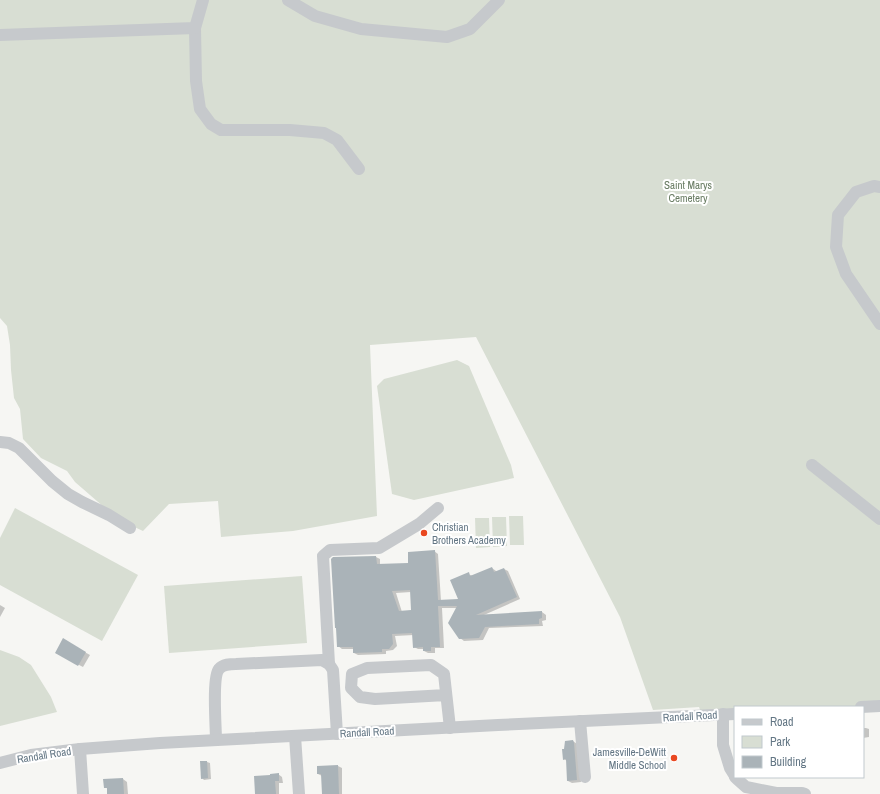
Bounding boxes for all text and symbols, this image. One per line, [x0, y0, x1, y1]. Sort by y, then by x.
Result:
park label: Saint Marys Cemetery [664, 178, 713, 205]
place label: Christian Brothers Academy [432, 520, 506, 547]
marker: Christian Brothers Academy [419, 528, 429, 538]
legend [734, 706, 864, 778]
street label: Randall Road [662, 708, 718, 724]
text: Road [770, 714, 794, 730]
street label: Randall Road [339, 724, 395, 740]
text: Park [770, 734, 790, 750]
street label: Randall Road [16, 744, 72, 766]
place label: Jamesville-DeWitt Middle School [593, 745, 666, 772]
marker: Jamesville-DeWitt Middle School [669, 753, 679, 763]
text: Building [770, 754, 807, 770]

